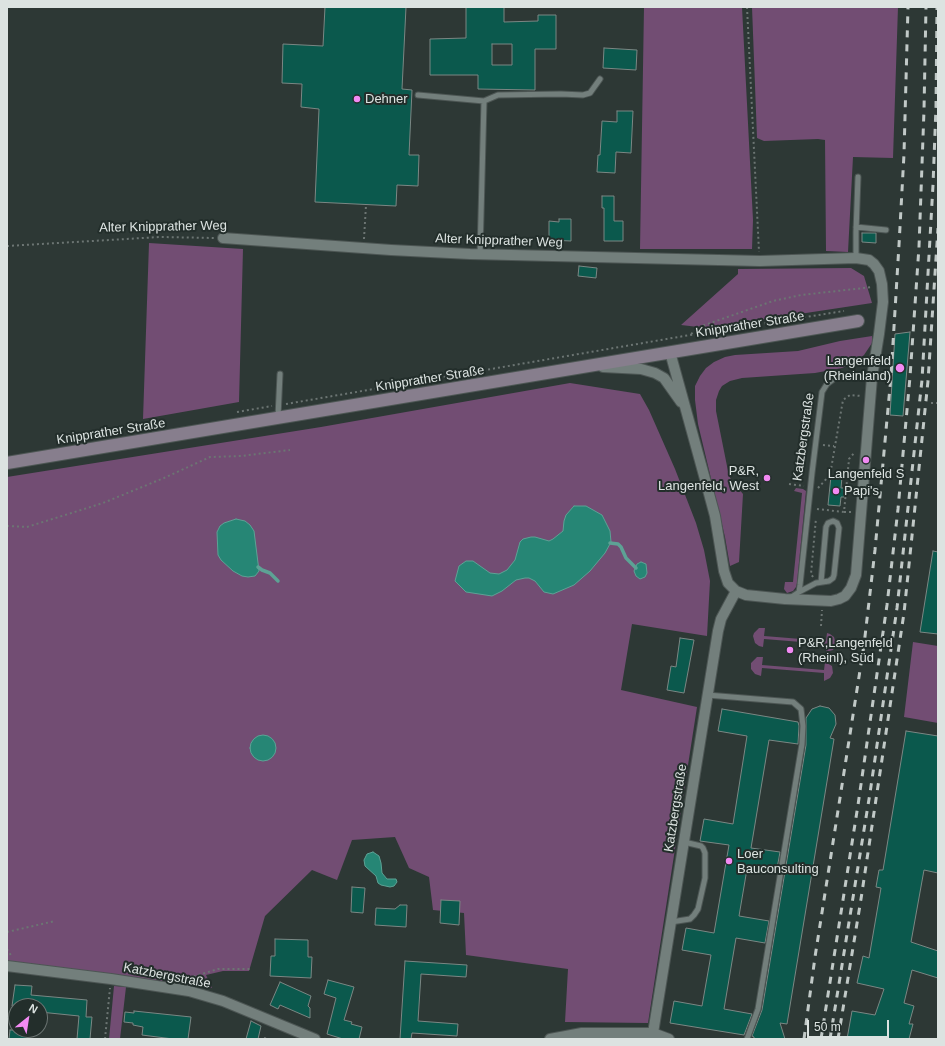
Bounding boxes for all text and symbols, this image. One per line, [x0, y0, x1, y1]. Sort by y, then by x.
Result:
place label: Dehner [365, 91, 408, 107]
marker: Dehner [352, 94, 362, 104]
street label: Alter Knipprather Weg [99, 218, 227, 236]
street label: Alter Knipprather Weg [435, 231, 563, 251]
street label: Knipprather Straße [695, 309, 805, 341]
place label: Langenfeld (Rheinland) [824, 353, 891, 384]
marker: Langenfeld (Rheinland) [894, 362, 906, 374]
street label: Knipprather Straße [375, 363, 485, 395]
street label: Katzbergstraße [790, 392, 818, 482]
street label: Knipprather Straße [56, 416, 166, 448]
marker: Langenfeld S [861, 455, 871, 465]
place label: P&R, Langenfeld, West [658, 463, 759, 494]
place label: Langenfeld S [828, 466, 904, 482]
marker: P&R, Langenfeld, West [762, 473, 772, 483]
place label: Papi's [844, 483, 879, 499]
marker: Papi's [831, 486, 841, 496]
place label: P&R,Langenfeld (Rheinl), Süd [798, 635, 893, 666]
marker: P&R,Langenfeld (Rheinl), Süd [785, 645, 795, 655]
street label: Katzbergstraße [661, 763, 691, 853]
place label: Loer Bauconsulting [737, 846, 819, 877]
marker: Loer Bauconsulting [724, 856, 734, 866]
street label: Katzbergstraße [122, 960, 212, 992]
north arrow [8, 998, 48, 1038]
text: N [27, 1001, 40, 1016]
scale bar [809, 1012, 891, 1038]
text: 50 m [814, 1020, 841, 1034]

